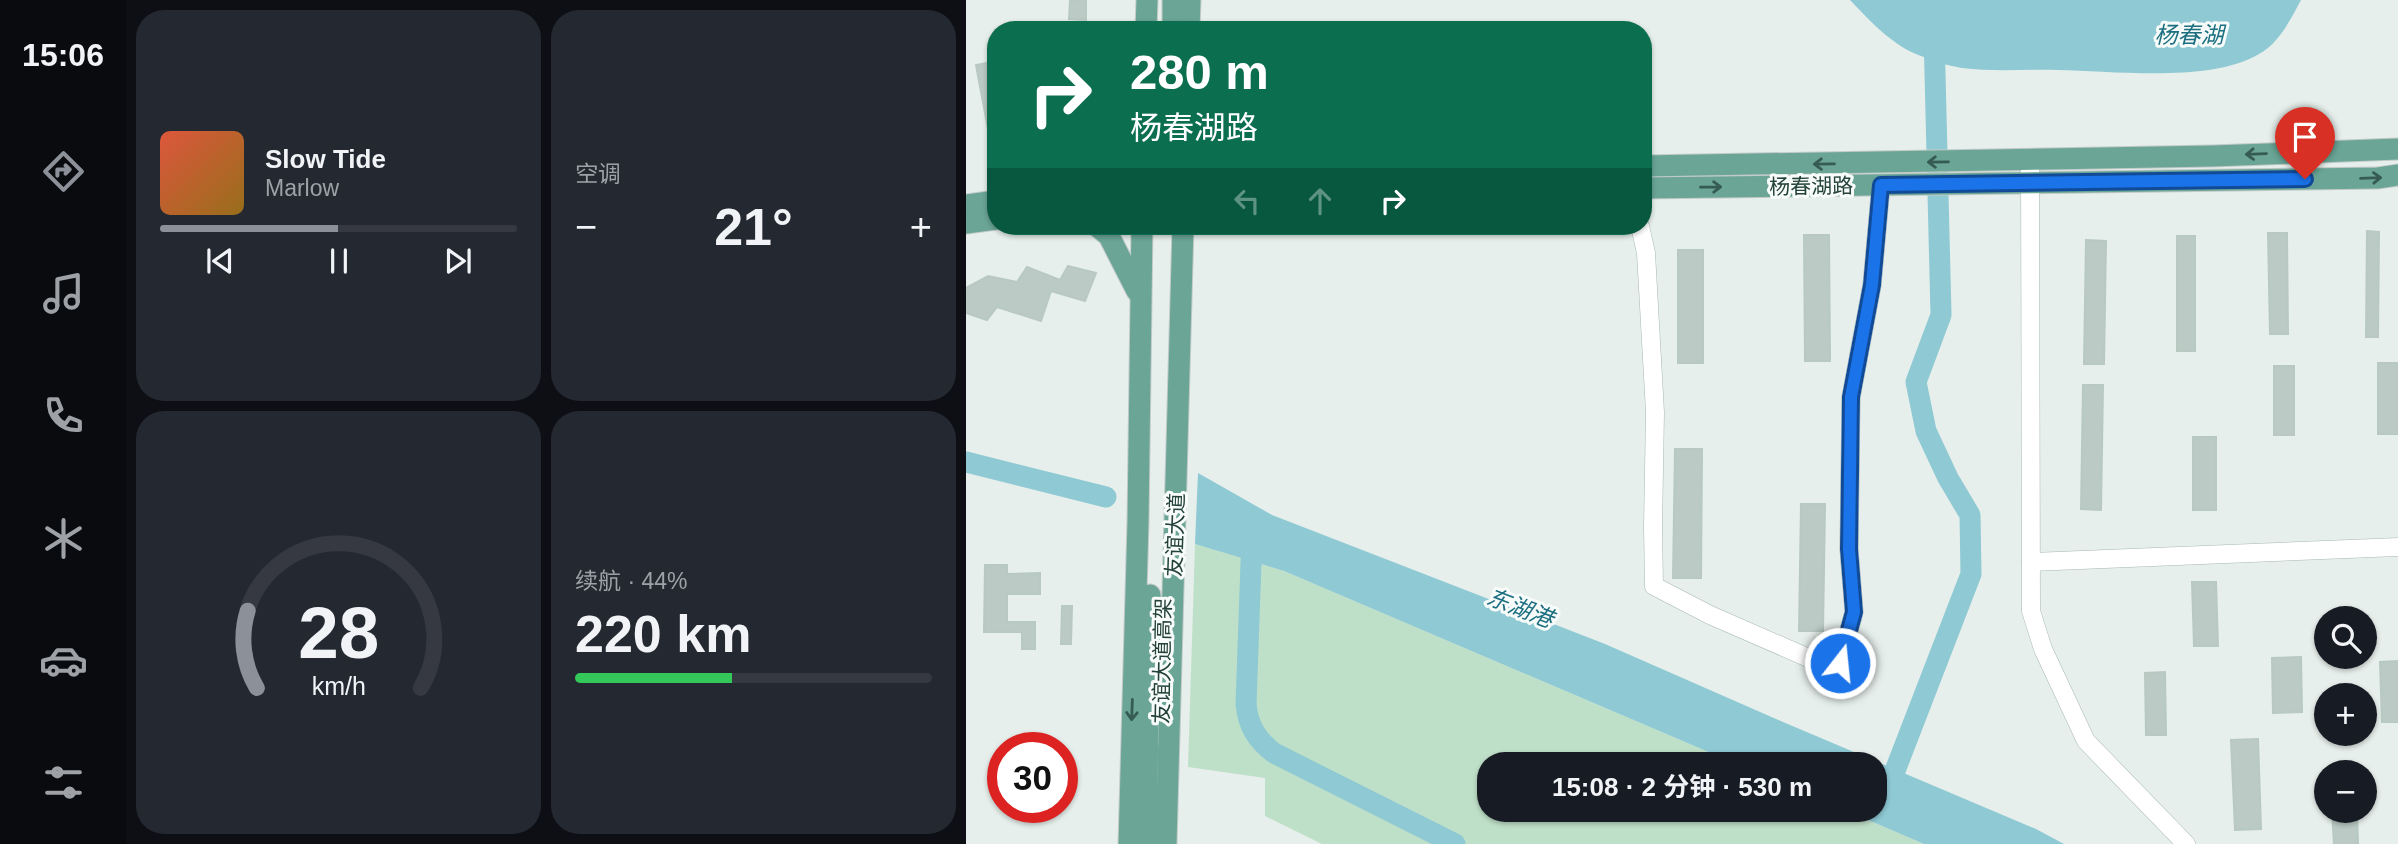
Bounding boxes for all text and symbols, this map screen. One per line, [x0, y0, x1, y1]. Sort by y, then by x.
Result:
water label: 杨春湖 [2155, 22, 2227, 48]
text: 15:06 [22, 37, 104, 73]
text: 280 m [1130, 45, 1269, 99]
icon: right [1015, 49, 1106, 140]
pin [2275, 107, 2335, 179]
text: 杨春湖路 [1130, 110, 1258, 146]
icon: arrive [2286, 118, 2324, 156]
text: Slow Tide [265, 144, 386, 174]
icon: directions [39, 147, 88, 196]
one-way arrow [2245, 148, 2268, 161]
one-way arrow [1927, 155, 1950, 169]
one-way arrow [1813, 157, 1836, 171]
text: 空调 [575, 161, 621, 187]
one-way arrow [2359, 171, 2382, 184]
street label: 杨春湖路 [1769, 174, 1853, 198]
text: Marlow [265, 175, 339, 201]
one-way arrow [1700, 181, 1723, 194]
icon: left [1228, 182, 1266, 220]
icon: ahead [1301, 182, 1339, 220]
icon: right [1374, 182, 1412, 220]
text: 21° [714, 198, 793, 256]
text: − [575, 206, 597, 248]
text: + [910, 206, 932, 248]
icon: previous [201, 242, 239, 280]
icon: pause [320, 242, 358, 280]
icon: next [439, 242, 477, 280]
icon: music [39, 269, 88, 318]
icon: phone [39, 391, 88, 440]
street label: 友谊大道 [1162, 493, 1188, 577]
icon: climate [39, 514, 88, 563]
text: 续航 · 44% [575, 568, 687, 594]
water label: 东湖港 [1483, 583, 1560, 634]
text: 28 [298, 593, 379, 674]
street label: 友谊大道高架 [1149, 598, 1175, 724]
text: 220 km [575, 605, 751, 663]
map controls [2314, 606, 2377, 823]
button: search [2314, 606, 2377, 669]
position arrow [1803, 626, 1877, 700]
icon: car [39, 636, 88, 685]
text: km/h [311, 672, 366, 700]
button: + [2314, 683, 2377, 746]
one-way arrow [1126, 699, 1139, 722]
speed limit sign: 30 [987, 732, 1078, 823]
icon: filters [39, 758, 88, 807]
button: − [2314, 760, 2377, 823]
text: 15:08 · 2 分钟 · 530 m [1552, 772, 1812, 802]

